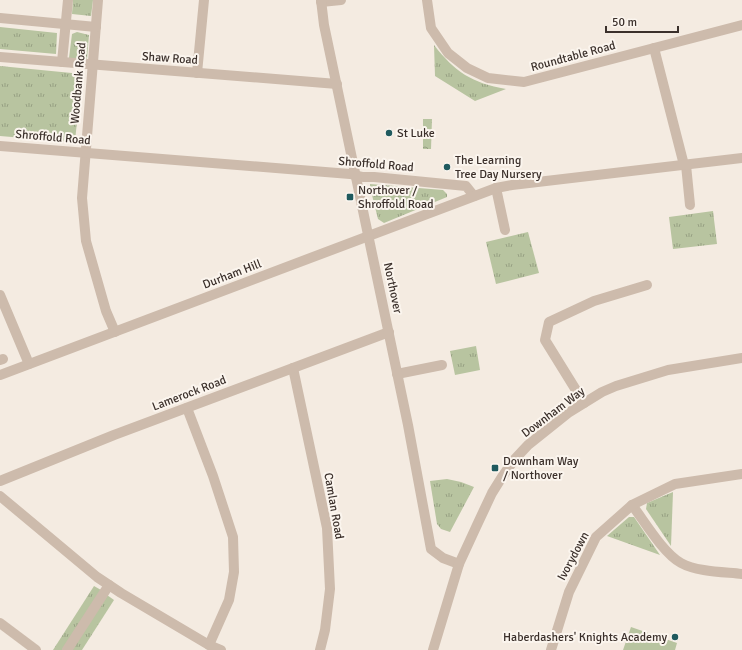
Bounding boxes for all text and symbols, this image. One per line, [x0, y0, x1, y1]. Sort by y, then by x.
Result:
scale bar [606, 8, 678, 34]
text: 50 m [612, 15, 637, 30]
street label: Roundtable Road [529, 38, 617, 75]
street label: Woodbank Road [67, 42, 90, 124]
street label: Shaw Road [141, 49, 198, 68]
place label: St Luke [397, 126, 435, 141]
street label: Shroffold Road [15, 127, 91, 148]
marker: St Luke [384, 128, 394, 138]
place label: The Learning Tree Day Nursery [455, 153, 542, 182]
street label: Shroffold Road [338, 154, 414, 175]
marker: The Learning Tree Day Nursery [442, 162, 452, 172]
place label: Northover / Shroffold Road [358, 183, 434, 212]
marker: Northover / Shroffold Road [345, 192, 355, 202]
street label: Durham Hill [201, 256, 264, 293]
street label: Northover [380, 261, 405, 315]
street label: Lamerock Road [150, 372, 228, 414]
street label: Downham Way [519, 384, 588, 441]
place label: Downham Way / Northover [503, 454, 579, 483]
marker: Downham Way / Northover [490, 463, 500, 473]
street label: Camlan Road [320, 472, 347, 541]
street label: Ivorydown [554, 529, 593, 583]
place label: Haberdashers' Knights Academy [503, 630, 667, 645]
marker: Haberdashers' Knights Academy [670, 632, 680, 642]

